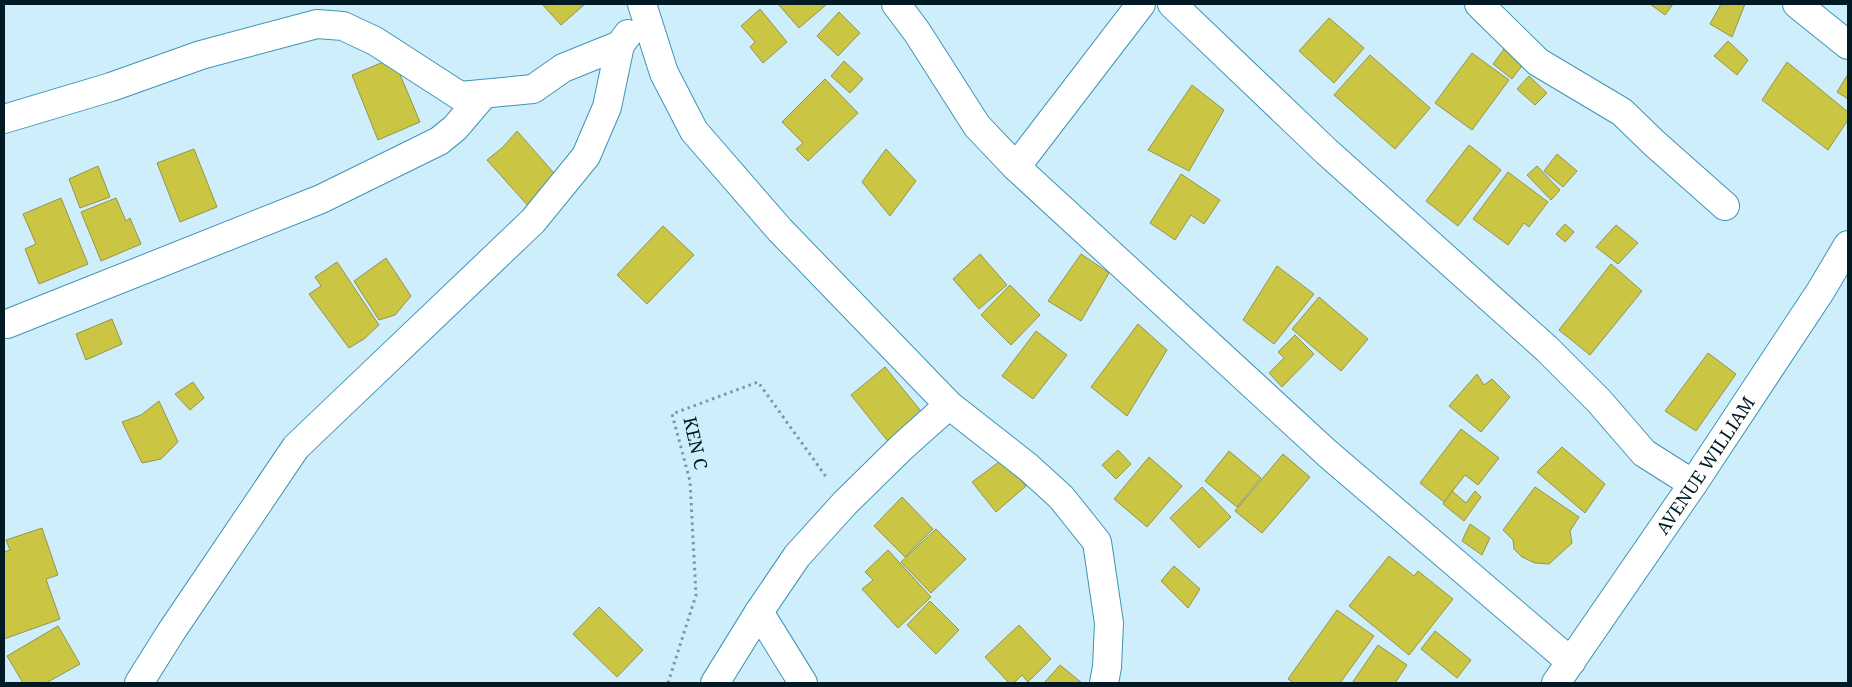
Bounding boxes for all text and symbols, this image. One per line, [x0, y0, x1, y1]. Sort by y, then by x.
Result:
street label: AVENUE WILLIAM [1650, 391, 1760, 539]
street label: KEN C [678, 414, 714, 472]

